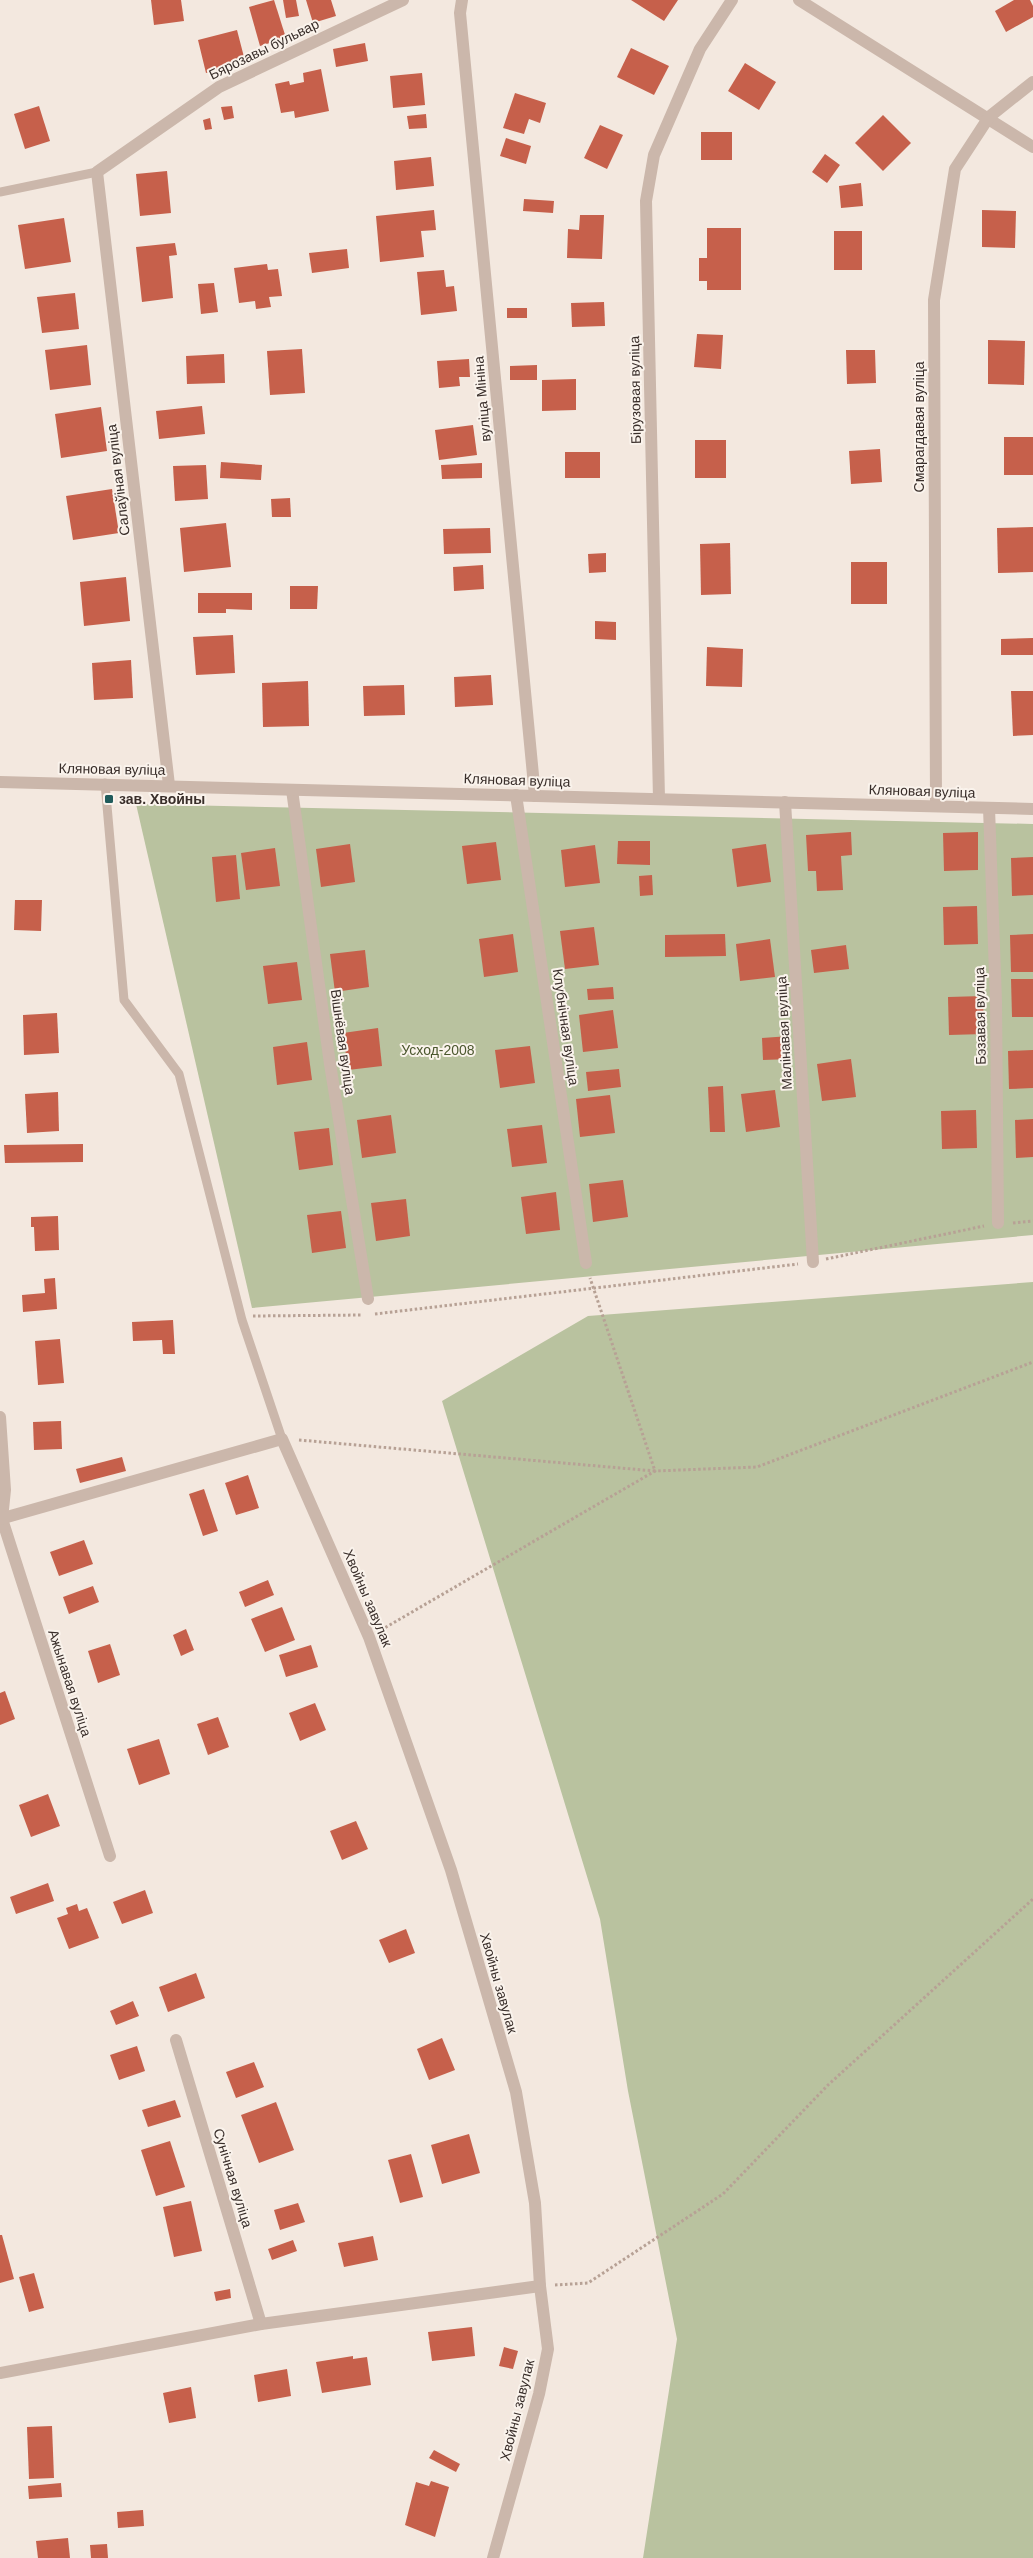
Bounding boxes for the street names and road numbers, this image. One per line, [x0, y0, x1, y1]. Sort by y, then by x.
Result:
street label: Бярозавы бульвар [206, 15, 322, 83]
street label: Бірузовая вуліца [626, 335, 644, 444]
street label: вуліца Мініна [470, 355, 494, 443]
street label: Смарагдавая вуліца [911, 361, 927, 492]
street label: Салаўіная вуліца [103, 423, 133, 537]
street label: Кляновая вуліца [58, 760, 166, 778]
street label: Кляновая вуліца [463, 770, 571, 790]
street label: Кляновая вуліца [868, 781, 976, 801]
street label: Бэзавая вуліца [971, 967, 989, 1065]
street label: Клубнічная вуліца [550, 968, 582, 1087]
street label: Малінавая вуліца [773, 976, 795, 1090]
street label: Вішнёвая вуліца [328, 988, 358, 1096]
street label: Хвойны завулак [340, 1547, 396, 1650]
street label: Ажынавая вуліца [45, 1627, 95, 1739]
street label: Хвойны завулак [477, 1931, 521, 2036]
street label: Сунічная вуліца [210, 2126, 256, 2230]
street label: Хвойны завулак [497, 2357, 538, 2462]

